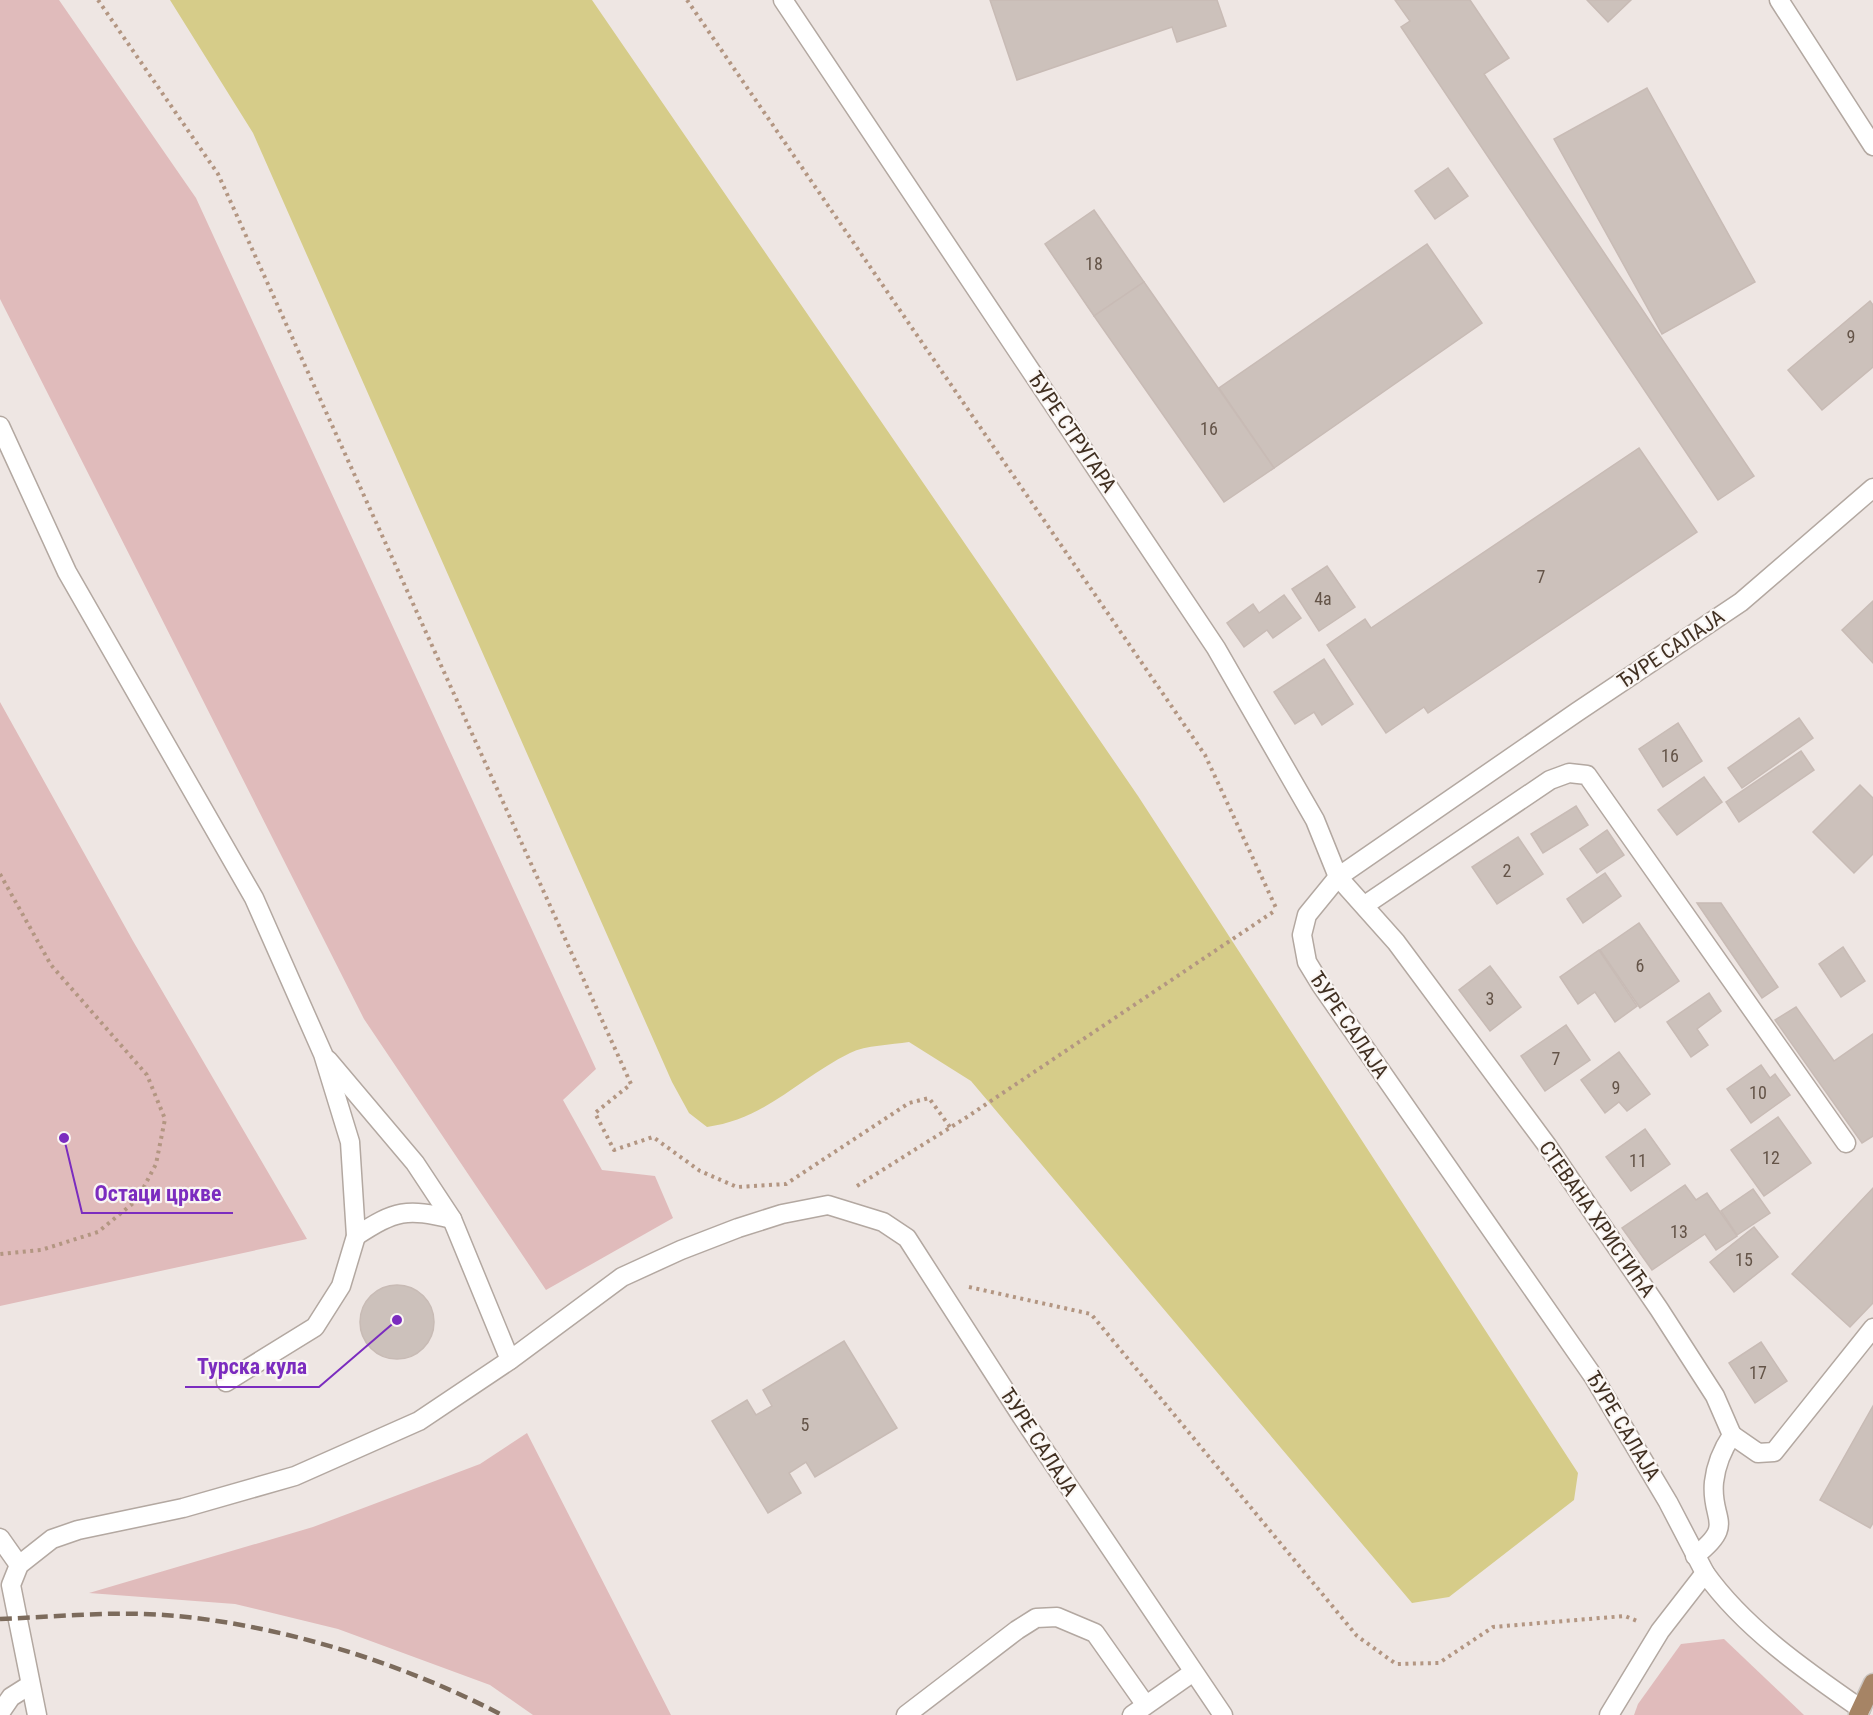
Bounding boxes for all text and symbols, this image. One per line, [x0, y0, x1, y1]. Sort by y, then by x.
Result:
house number: 18 [1085, 253, 1103, 274]
house number: 9 [1847, 326, 1855, 347]
street label: ЂУРЕ СТРУГАРА [1023, 367, 1121, 497]
house number: 16 [1200, 418, 1218, 439]
house number: 7 [1537, 566, 1546, 587]
house number: 4a [1314, 588, 1332, 609]
street label: ЂУРЕ САЛАЈА [1613, 605, 1729, 693]
house number: 16 [1661, 745, 1679, 766]
house number: 2 [1503, 860, 1512, 881]
house number: 6 [1636, 955, 1644, 976]
street label: ЂУРЕ САЛАЈА [1305, 967, 1393, 1083]
house number: 3 [1486, 988, 1494, 1009]
house number: 7 [1552, 1048, 1561, 1069]
house number: 9 [1612, 1077, 1620, 1098]
house number: 10 [1749, 1082, 1767, 1103]
street label: СТЕВАНА ХРИСТИЋА [1534, 1136, 1660, 1302]
house number: 12 [1762, 1147, 1780, 1168]
house number: 11 [1629, 1150, 1647, 1171]
callout: Остаци цркве [82, 1173, 233, 1213]
text: Остаци цркве [95, 1181, 221, 1206]
house number: 13 [1670, 1221, 1688, 1242]
house number: 15 [1735, 1249, 1753, 1270]
callout: Турска кула [185, 1347, 319, 1387]
text: Турска кула [197, 1354, 307, 1379]
house number: 17 [1749, 1362, 1767, 1383]
street label: ЂУРЕ САЛАЈА [1581, 1367, 1665, 1485]
street label: ЂУРЕ САЛАЈА [995, 1384, 1083, 1500]
house number: 5 [801, 1414, 810, 1435]

